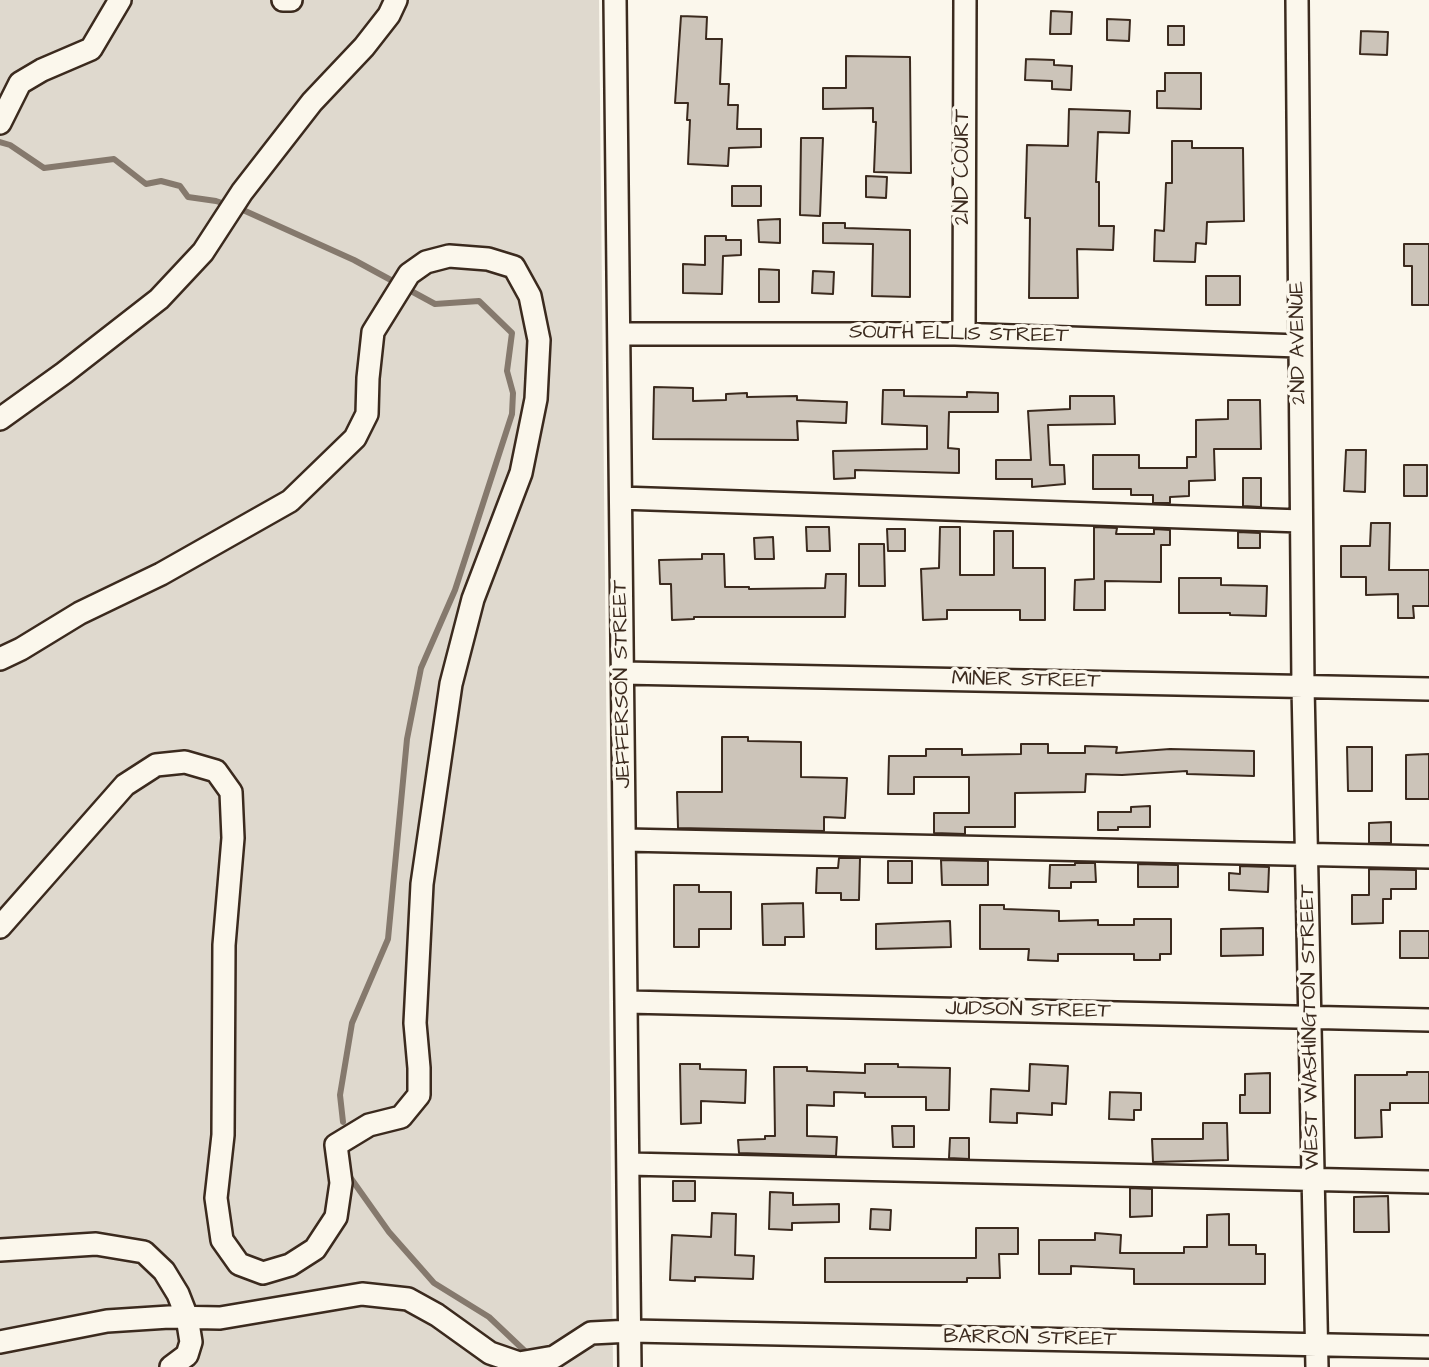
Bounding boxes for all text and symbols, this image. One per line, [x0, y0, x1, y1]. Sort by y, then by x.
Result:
street label: 2ND COURT [951, 109, 977, 225]
street label: 2ND AVENUE [1285, 281, 1313, 405]
street label: SOUTH ELLIS STREET [849, 320, 1069, 350]
street label: JEFFERSON STREET [609, 579, 637, 789]
street label: MINER STREET [951, 667, 1101, 695]
street label: WEST WASHINGTON STREET [1296, 884, 1326, 1170]
street label: JUDSON STREET [945, 997, 1111, 1025]
street label: BARRON STREET [943, 1325, 1117, 1353]

